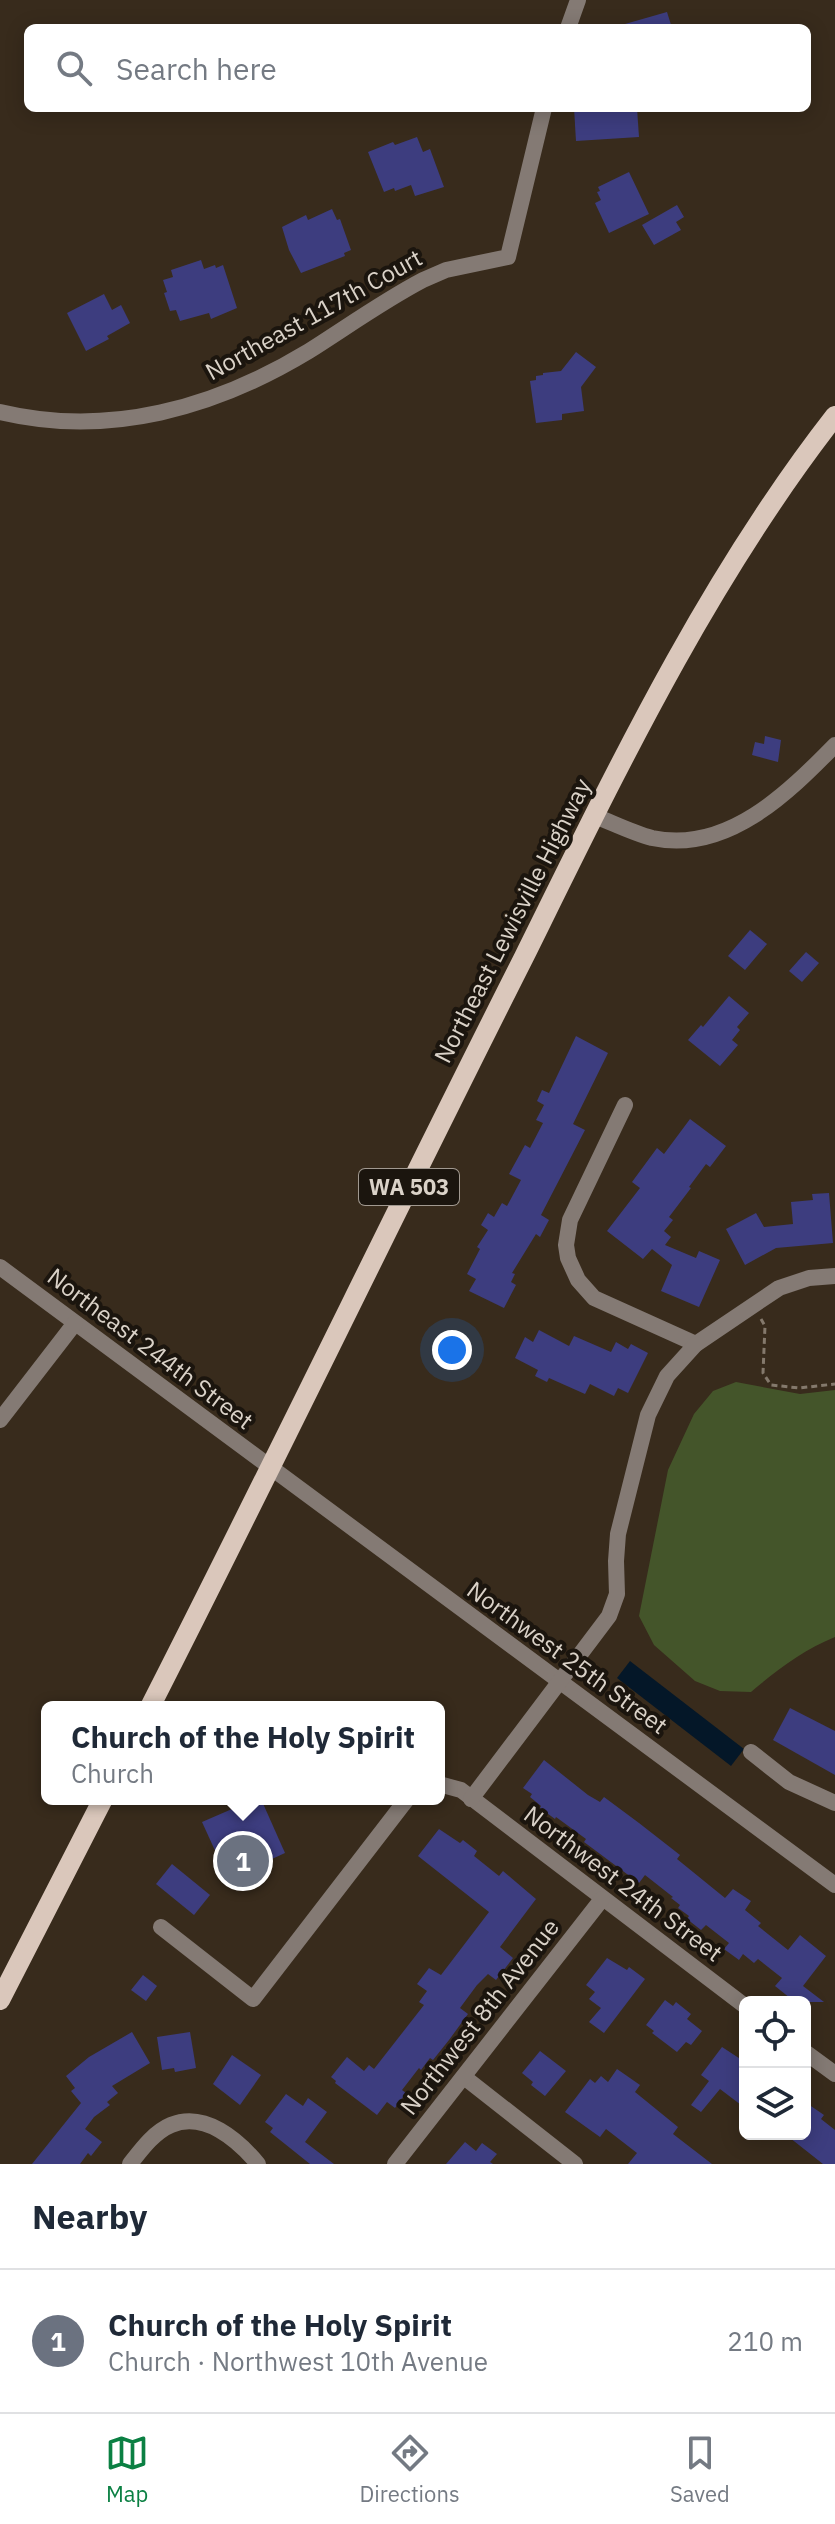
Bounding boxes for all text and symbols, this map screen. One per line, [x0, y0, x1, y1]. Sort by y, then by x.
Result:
search box [24, 24, 811, 112]
icon: search [52, 46, 96, 90]
text: Search here [116, 49, 277, 88]
street label: Northeast 117th Court [199, 241, 428, 387]
street label: Northeast Lewisville Highway [426, 773, 598, 1068]
road number: WA 503 [359, 1169, 459, 1205]
street label: Northeast 244th Street [41, 1260, 260, 1436]
your location [432, 1330, 472, 1370]
street label: Northwest 25th Street [461, 1574, 674, 1741]
popup [41, 1701, 445, 1805]
text: Church of the Holy Spirit [71, 1717, 415, 1756]
text: Church [71, 1756, 154, 1790]
street label: Northwest 24th Street [518, 1798, 729, 1968]
pin: 1 [217, 1831, 269, 1891]
street label: Northwest 8th Avenue [393, 1912, 566, 2121]
map controls [739, 1996, 811, 2140]
button: locate [739, 1996, 811, 2068]
button: layers [739, 2068, 811, 2140]
text: Nearby [32, 2194, 147, 2238]
text: Church of the Holy Spirit [108, 2305, 452, 2344]
text: 1 [50, 2324, 66, 2358]
text: 210 m [727, 2324, 803, 2358]
text: Church · Northwest 10th Avenue [108, 2344, 488, 2378]
tab: Map [105, 2431, 149, 2508]
tab: Directions [360, 2431, 460, 2508]
tab: Saved [670, 2431, 730, 2508]

